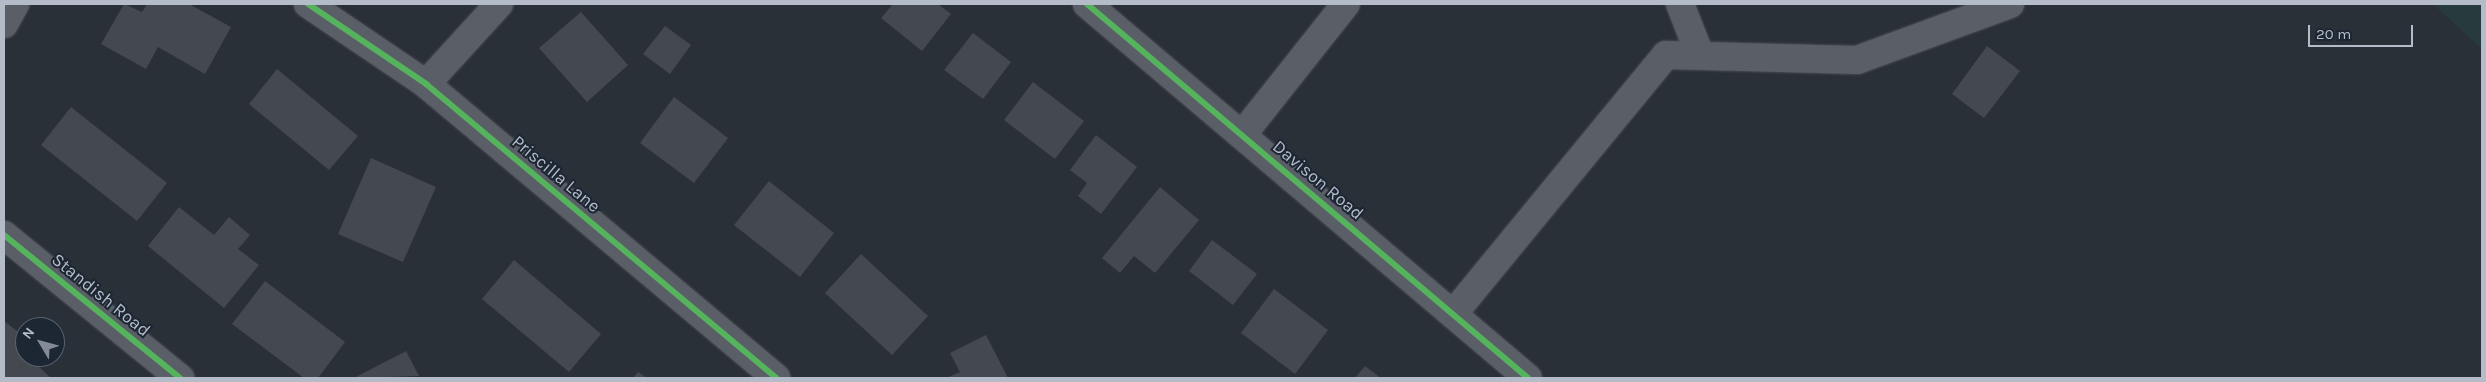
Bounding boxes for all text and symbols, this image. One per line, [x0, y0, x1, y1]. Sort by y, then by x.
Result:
scale bar [2311, 15, 2416, 47]
text: 20 m [2316, 25, 2351, 43]
street label: Priscilla Lane [507, 131, 605, 217]
street label: Davison Road [1268, 136, 1368, 224]
street label: Standish Road [47, 249, 155, 341]
north arrow [15, 317, 65, 367]
text: N [19, 324, 38, 342]

